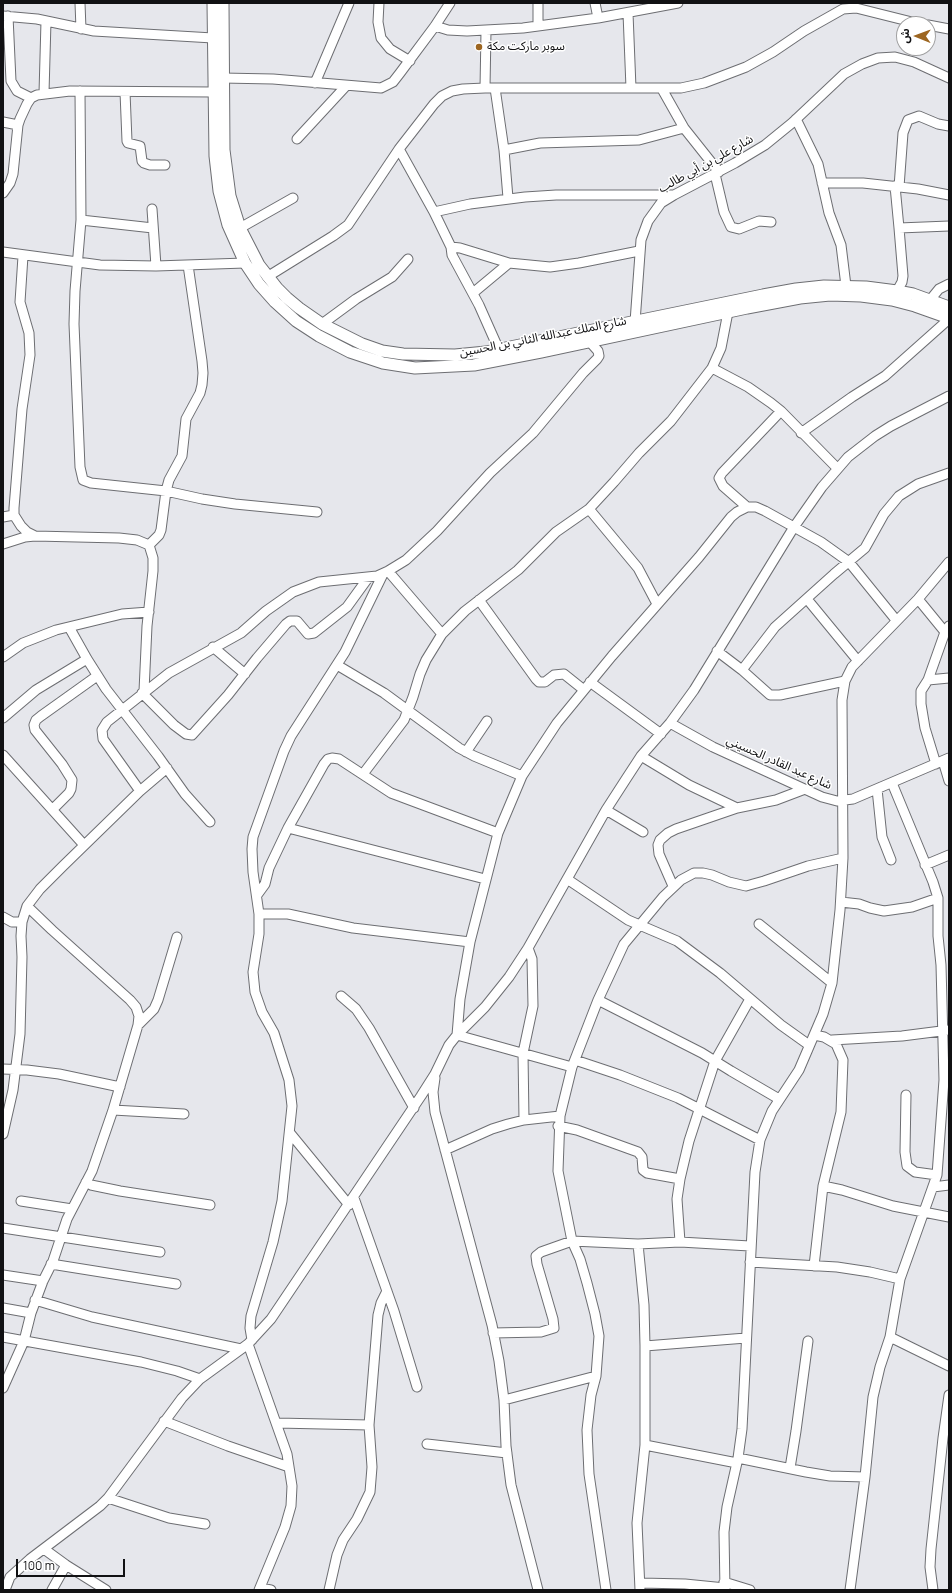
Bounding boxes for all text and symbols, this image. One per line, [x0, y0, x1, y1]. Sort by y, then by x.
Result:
north arrow [896, 16, 936, 56]
text: ش [897, 28, 912, 43]
place label: سوبر ماركت مكة [487, 40, 565, 54]
marker: سوبر ماركت مكة [474, 42, 484, 52]
street label: شارع علي بن أبي طالب [656, 132, 756, 196]
street label: شارع الملك عبدالله الثاني بن الحسين [458, 314, 628, 360]
street label: شارع عبد القادر الحسيني [724, 733, 834, 793]
scale bar [18, 1551, 127, 1577]
text: 100 m [23, 1557, 55, 1574]

